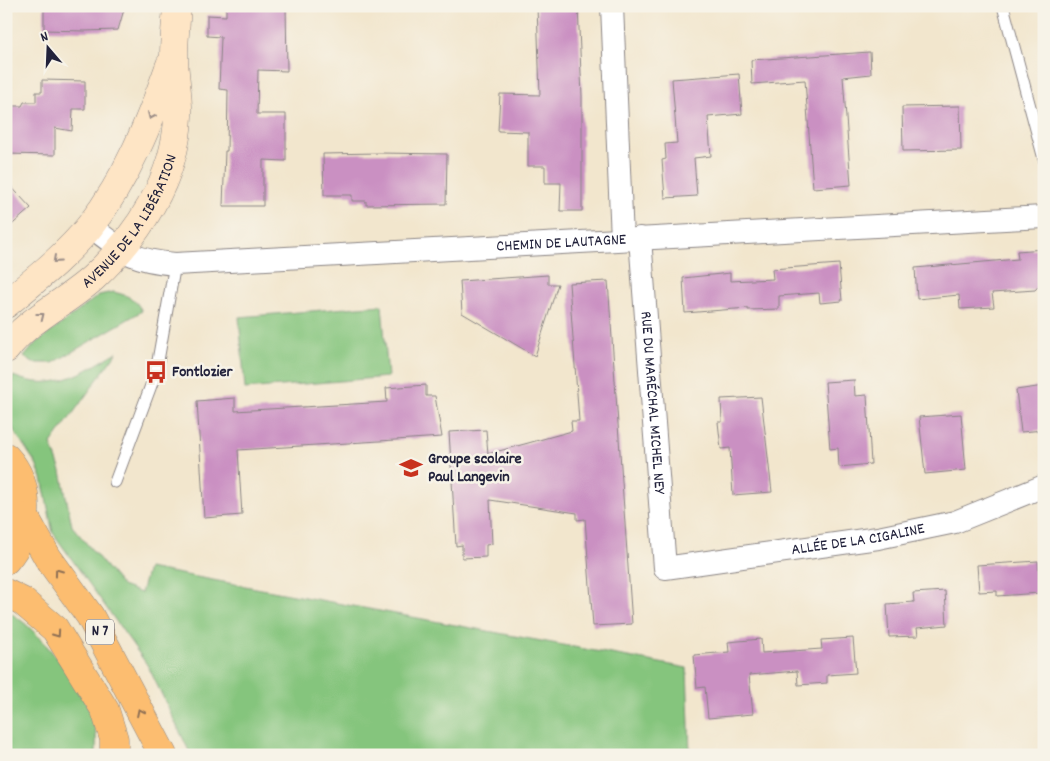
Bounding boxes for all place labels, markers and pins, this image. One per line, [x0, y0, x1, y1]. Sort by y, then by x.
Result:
bus stop icon: Fontlozier [143, 359, 169, 385]
place label: Fontlozier [172, 361, 234, 384]
place label: Groupe scolaire Paul Langevin [428, 448, 522, 489]
school or university icon: Groupe scolaire Paul Langevin [398, 455, 424, 481]

